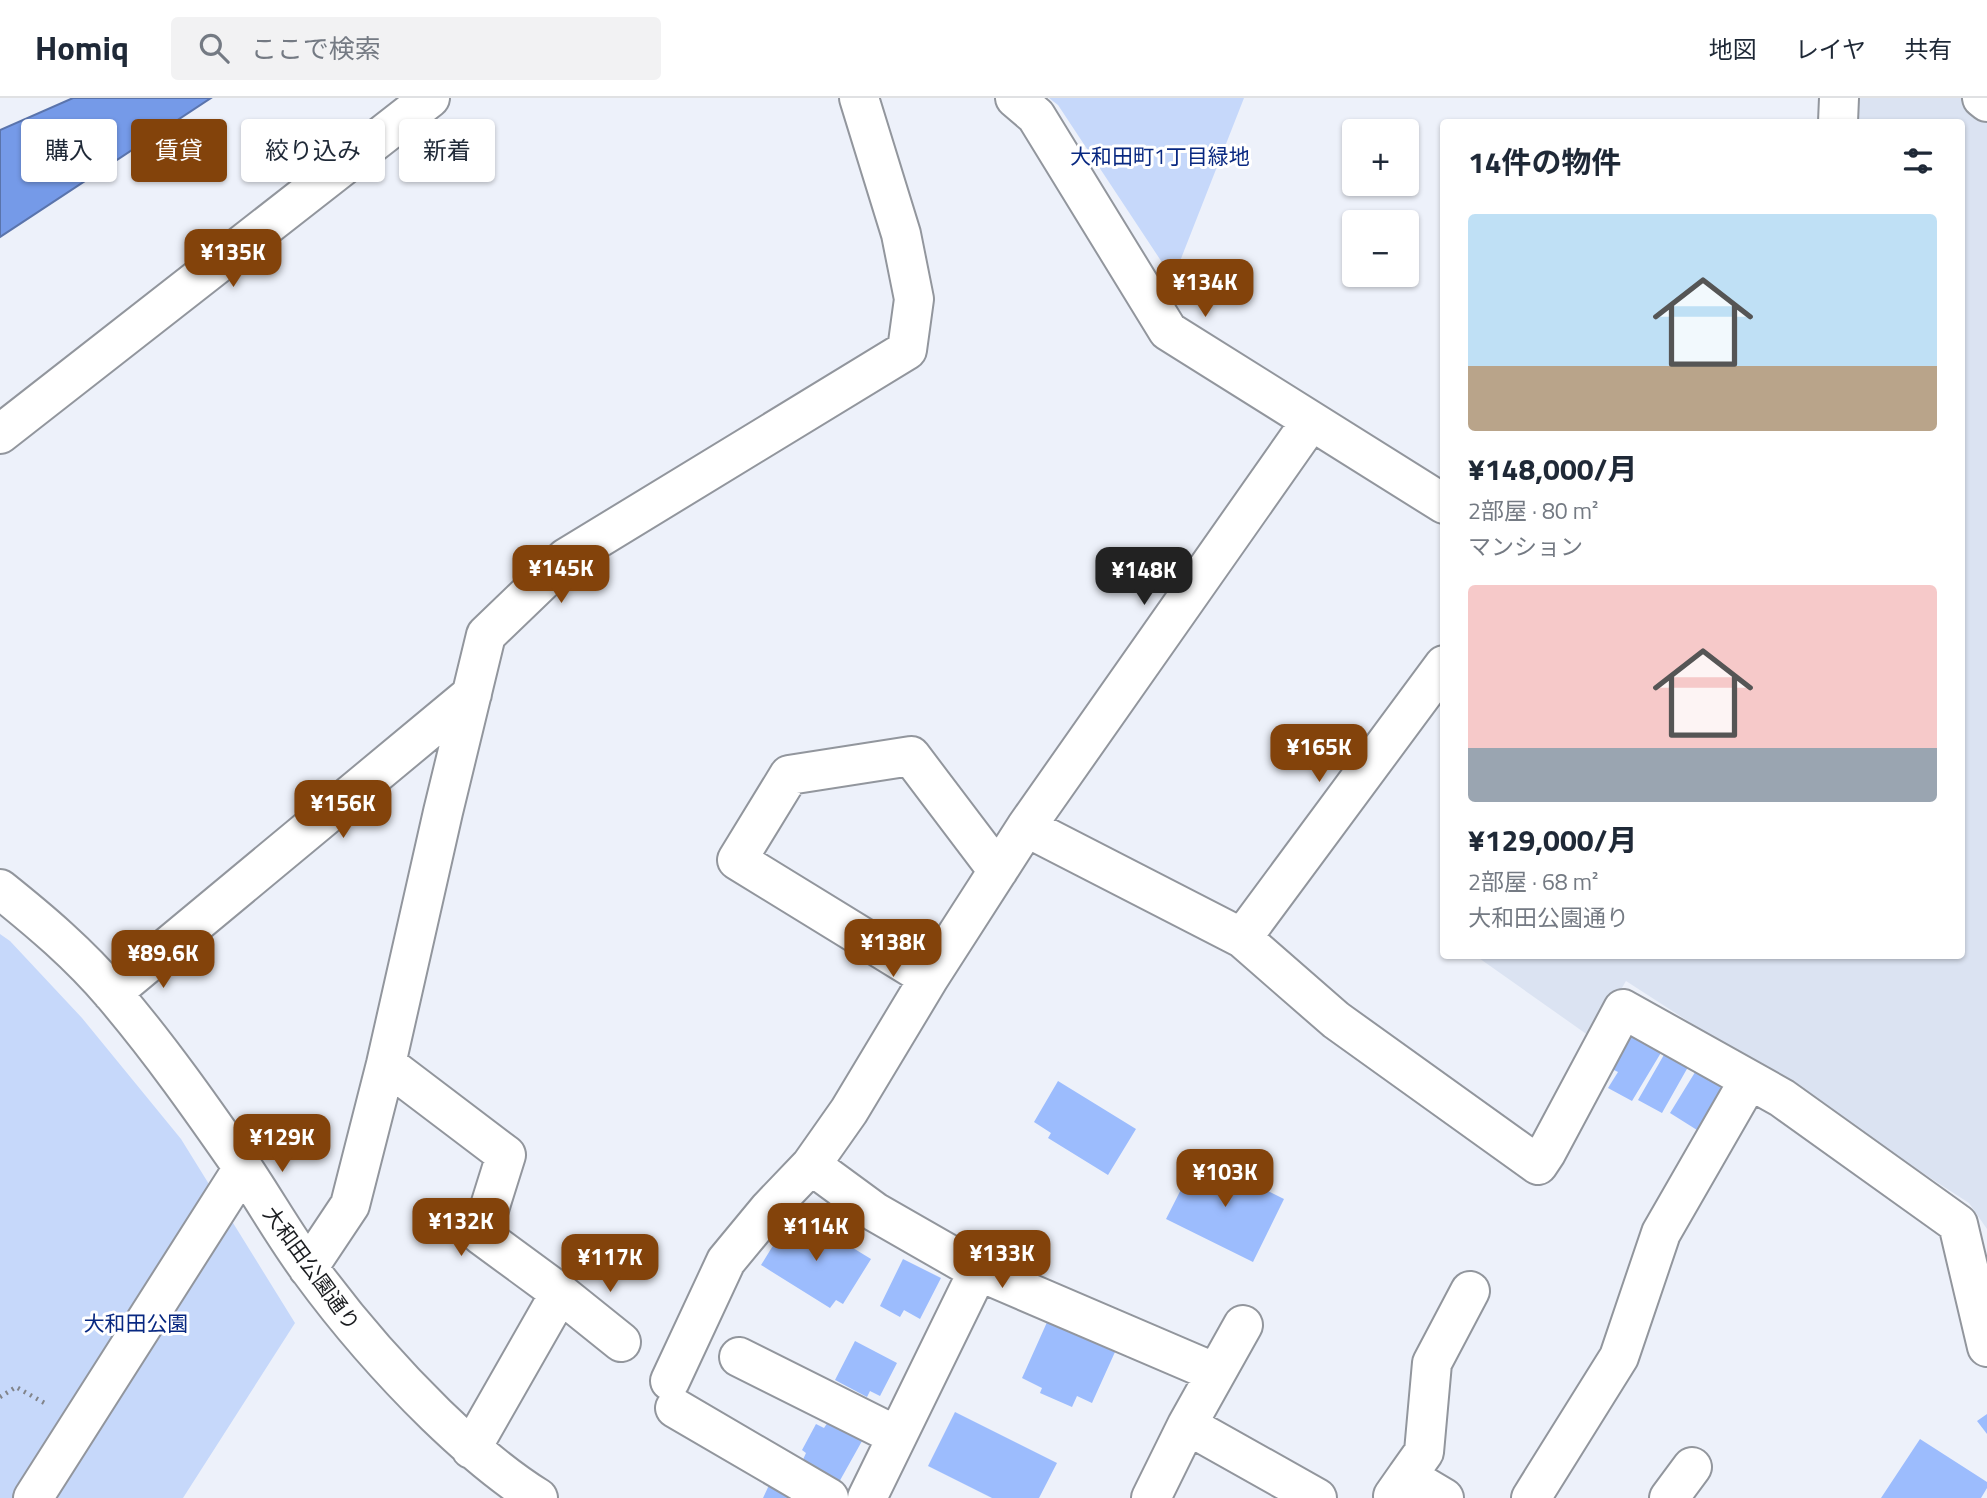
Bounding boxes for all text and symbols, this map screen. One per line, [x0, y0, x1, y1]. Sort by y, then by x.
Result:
search box [171, 17, 661, 80]
text: Homiq [35, 23, 129, 73]
icon: search [195, 29, 233, 67]
text: ここで検索 [251, 29, 381, 68]
text: 地図 [1709, 31, 1757, 67]
text: レイヤ [1795, 31, 1866, 67]
text: 共有 [1904, 31, 1952, 67]
chip: 購入 [21, 119, 117, 182]
chip: 賃貸 [131, 119, 227, 182]
chip: 絞り込み [241, 119, 385, 182]
chip: 新着 [399, 119, 495, 182]
map controls [1342, 119, 1419, 287]
button: + [1342, 119, 1419, 196]
text: 14件の物件 [1468, 139, 1622, 185]
park label: 大和田町1丁目緑地 [1070, 140, 1250, 172]
icon: filters [1899, 142, 1937, 180]
button: − [1342, 210, 1419, 287]
pin: ¥135K [184, 230, 282, 289]
text: ¥135K [200, 234, 266, 269]
icon: home [1640, 259, 1766, 385]
pin: ¥134K [1156, 260, 1254, 319]
text: ¥134K [1172, 264, 1238, 299]
text: ¥148,000/月 [1468, 446, 1637, 492]
text: 2部屋 · 80 m² [1468, 493, 1598, 528]
text: マンション [1468, 529, 1583, 564]
pin: ¥145K [512, 546, 610, 605]
pin: ¥148K [1095, 547, 1193, 607]
text: ¥145K [528, 550, 594, 585]
text: ¥148K [1111, 552, 1177, 587]
icon: home [1640, 630, 1766, 756]
pin: ¥165K [1270, 724, 1368, 784]
text: ¥165K [1286, 729, 1352, 764]
pin: ¥156K [294, 780, 392, 840]
text: ¥156K [310, 785, 376, 820]
text: ¥129,000/月 [1468, 817, 1637, 863]
text: 2部屋 · 68 m² [1468, 864, 1598, 899]
text: 大和田公園通り [1468, 900, 1629, 935]
pin: ¥138K [844, 920, 942, 979]
text: ¥138K [860, 924, 926, 959]
pin: ¥89.6K [106, 930, 220, 990]
text: ¥89.6K [127, 935, 199, 970]
pin: ¥129K [233, 1114, 331, 1174]
text: ¥129K [249, 1119, 315, 1154]
pin: ¥103K [1176, 1150, 1274, 1209]
text: ¥103K [1192, 1154, 1258, 1189]
pin: ¥132K [412, 1198, 510, 1258]
street label: 大和田公園通り [256, 1199, 368, 1337]
text: ¥132K [428, 1203, 494, 1238]
pin: ¥114K [767, 1204, 865, 1263]
text: ¥114K [783, 1208, 849, 1243]
pin: ¥133K [953, 1230, 1051, 1290]
pin: ¥117K [561, 1234, 659, 1294]
text: ¥133K [969, 1235, 1035, 1270]
text: ¥117K [577, 1239, 643, 1274]
park label: 大和田公園 [84, 1307, 189, 1339]

